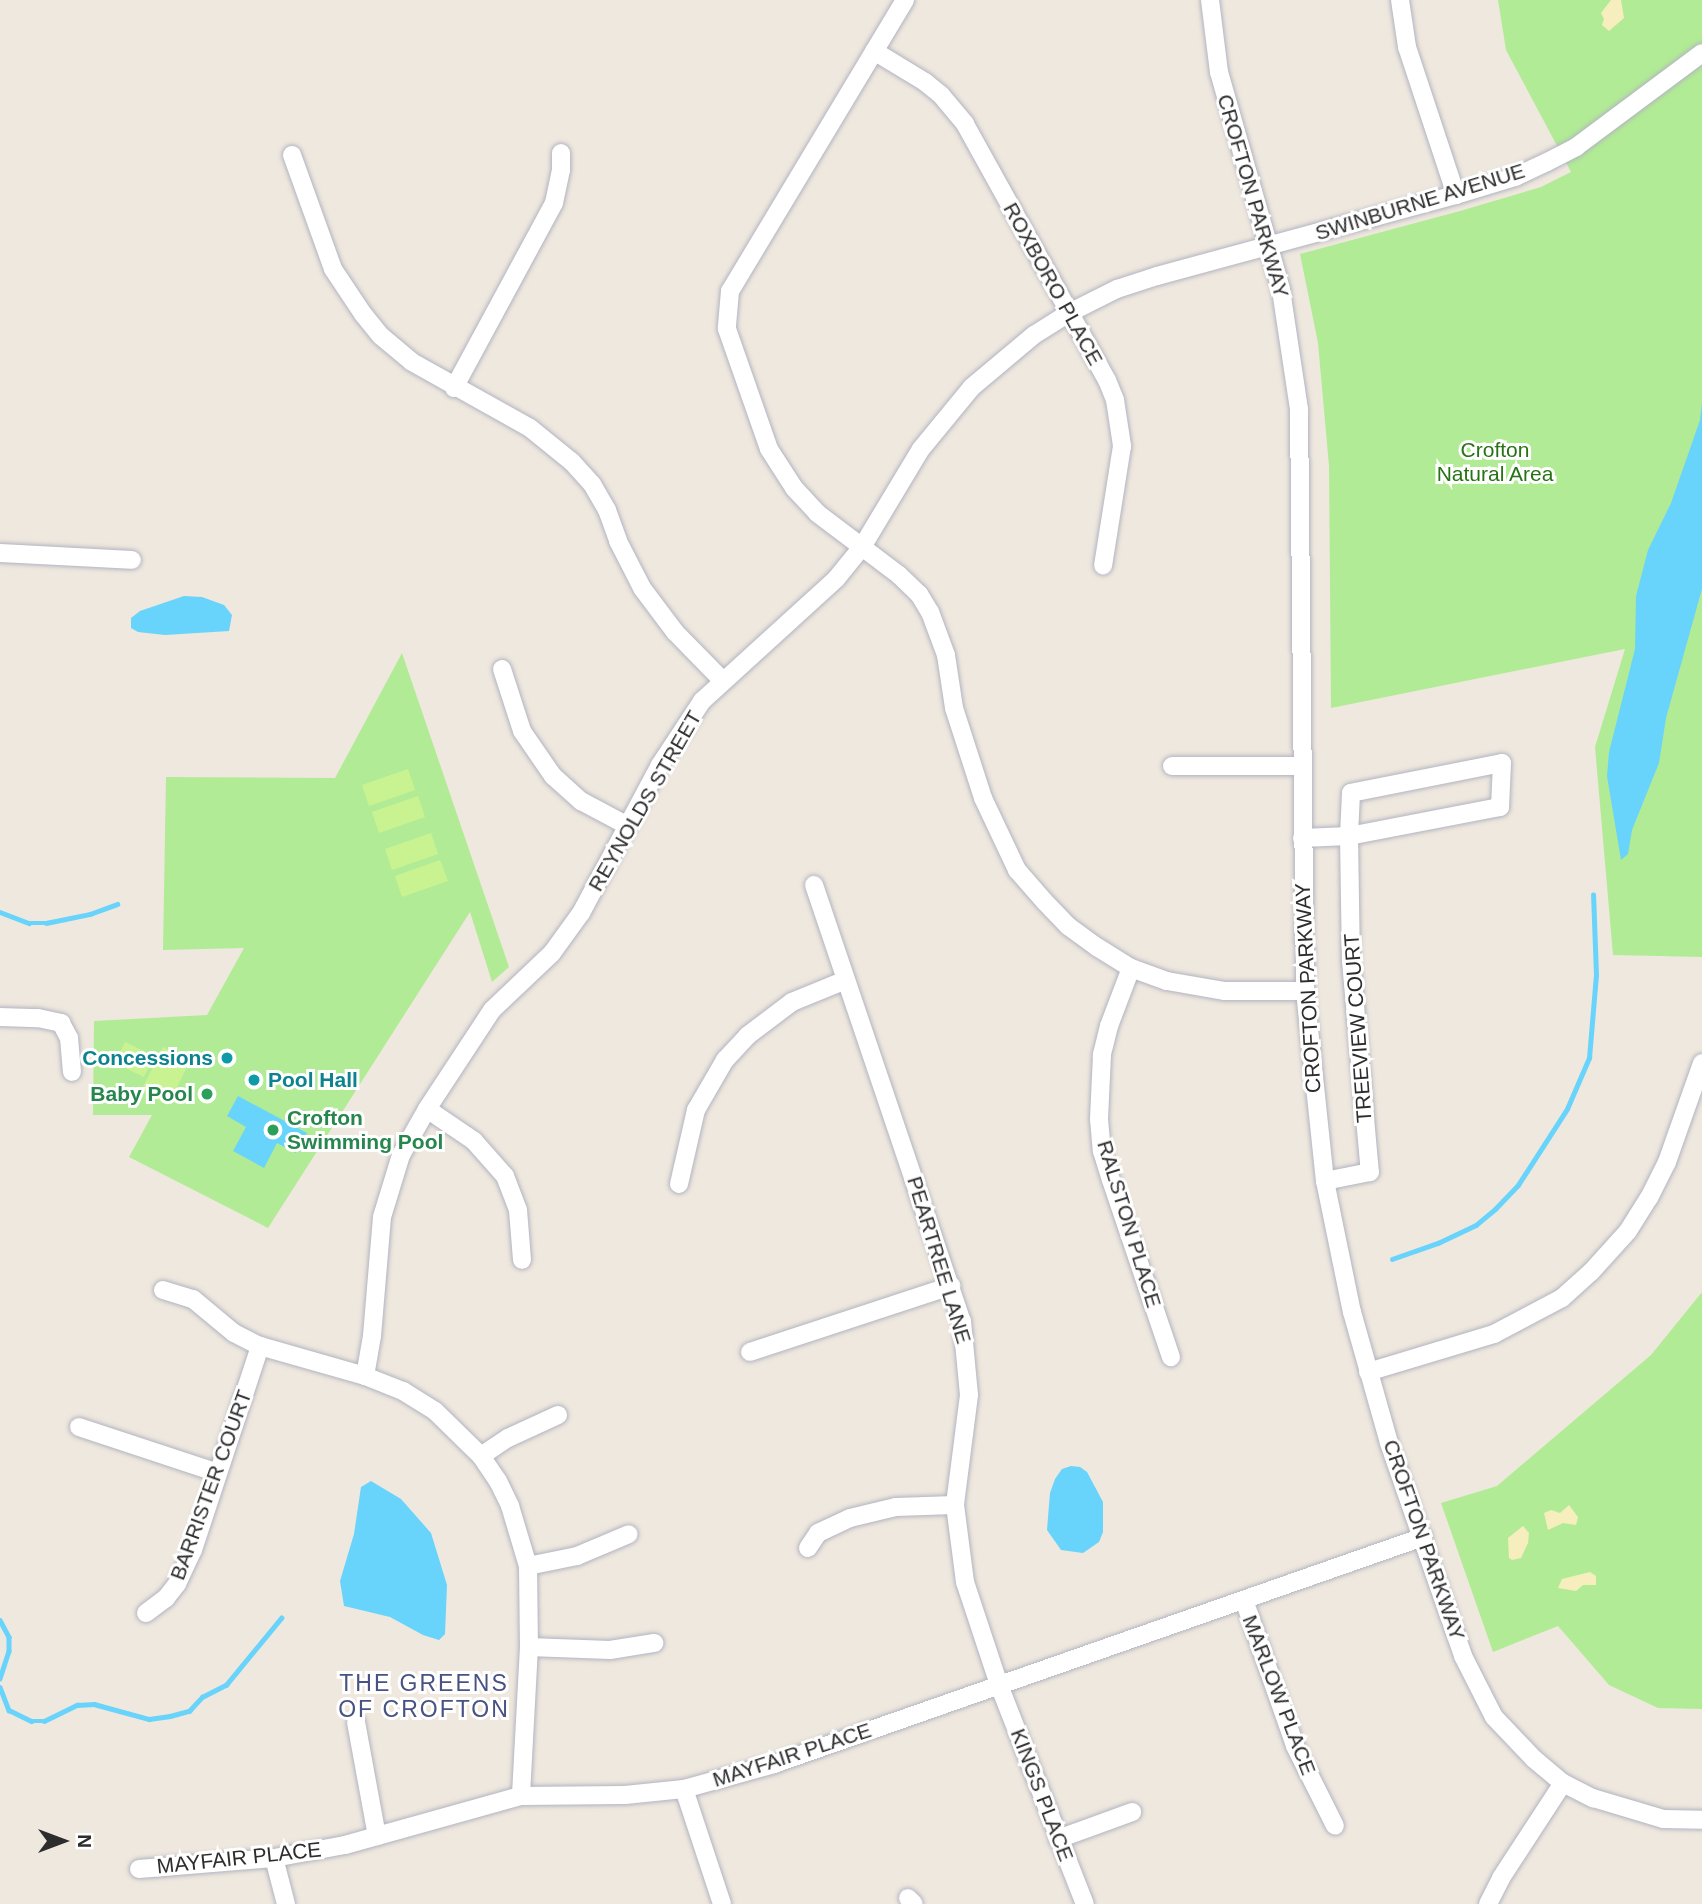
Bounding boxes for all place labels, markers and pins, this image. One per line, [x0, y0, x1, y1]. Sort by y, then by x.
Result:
place label: Concessions [82, 1045, 213, 1071]
marker: Concessions [219, 1050, 235, 1066]
place label: Pool Hall [268, 1067, 358, 1093]
marker: Pool Hall [246, 1072, 262, 1088]
place label: Baby Pool [90, 1081, 193, 1107]
marker: Baby Pool [199, 1086, 215, 1102]
place label: Crofton Swimming Pool [287, 1105, 443, 1155]
marker: Crofton Swimming Pool [265, 1122, 281, 1138]

